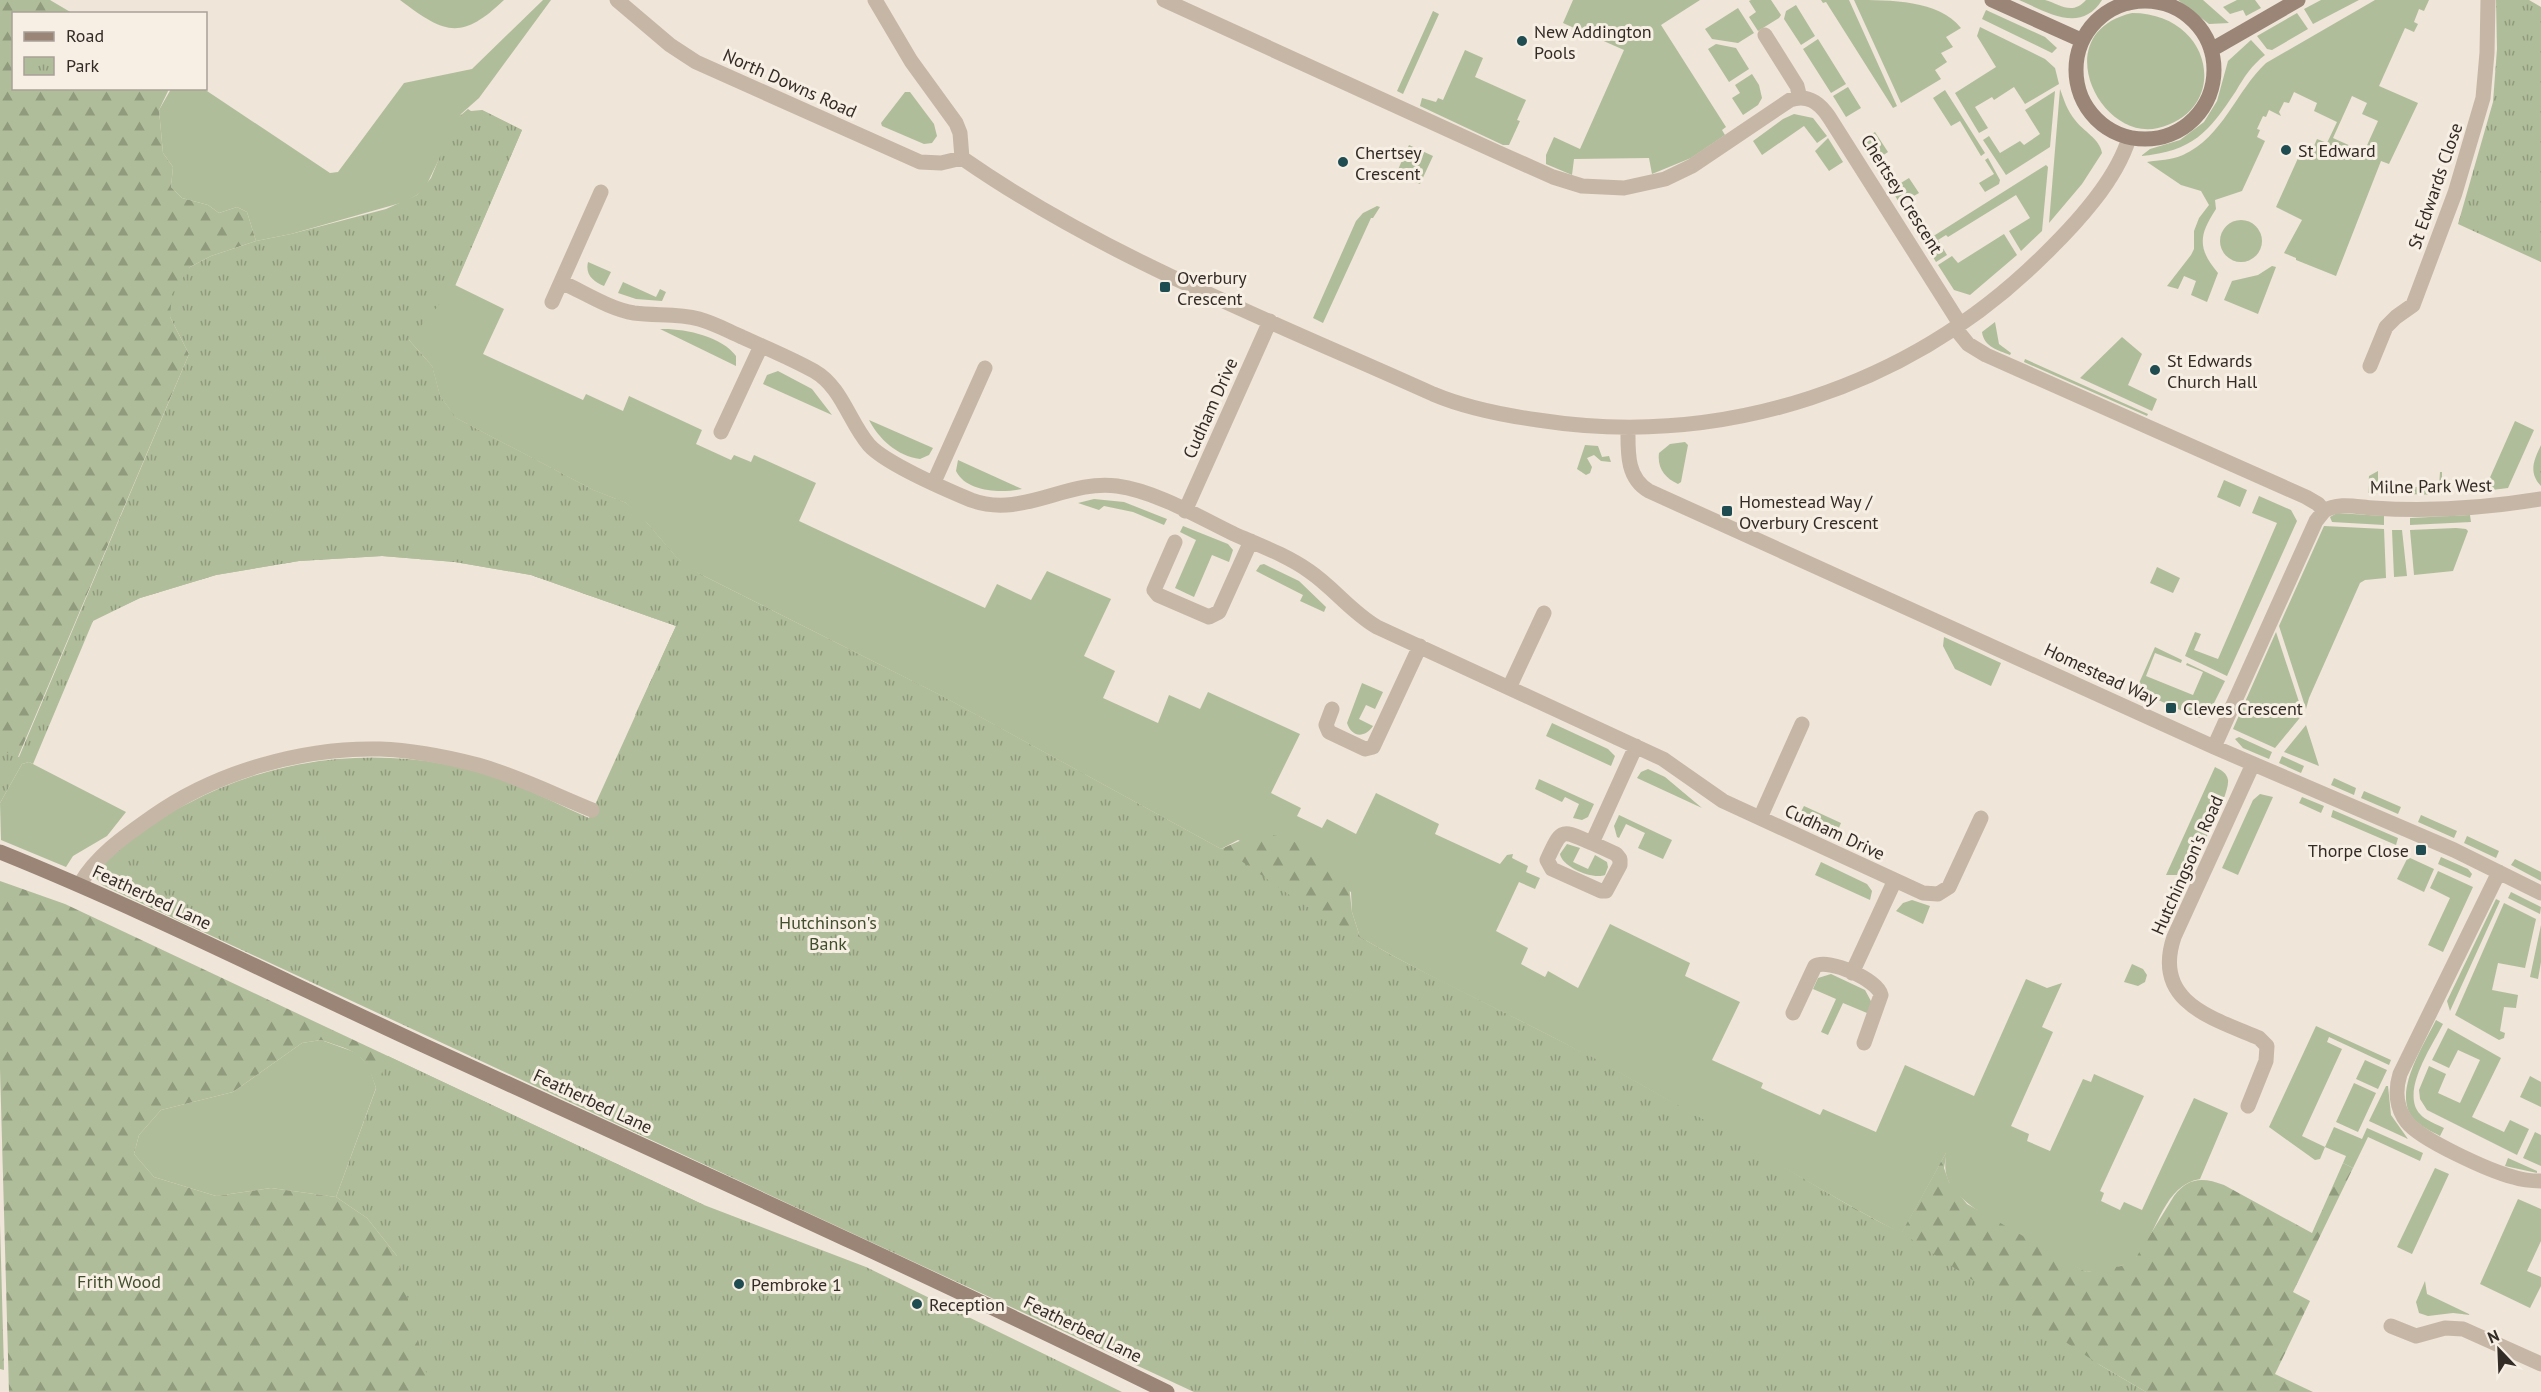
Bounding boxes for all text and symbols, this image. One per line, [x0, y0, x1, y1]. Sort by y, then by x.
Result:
legend [12, 12, 207, 90]
place label: New Addington Pools [1534, 20, 1652, 64]
text: Road [66, 24, 104, 47]
marker: New Addington Pools [1515, 34, 1529, 48]
street label: North Downs Road [720, 43, 860, 123]
text: Park [66, 54, 99, 77]
street label: St Edwards Close [2403, 120, 2467, 252]
street label: Chertsey Crescent [1856, 130, 1948, 258]
place label: St Edward [2298, 139, 2376, 162]
place label: Chertsey Crescent [1355, 141, 1422, 185]
marker: St Edward [2279, 143, 2293, 157]
marker: Chertsey Crescent [1336, 155, 1350, 169]
place label: Overbury Crescent [1177, 266, 1247, 310]
marker: Overbury Crescent [1158, 280, 1172, 294]
place label: St Edwards Church Hall [2167, 349, 2258, 393]
street label: Cudham Drive [1178, 354, 1242, 462]
marker: St Edwards Church Hall [2148, 363, 2162, 377]
street label: Milne Park West [2370, 473, 2492, 499]
place label: Homestead Way / Overbury Crescent [1739, 490, 1878, 534]
marker: Homestead Way / Overbury Crescent [1720, 504, 1734, 518]
street label: Homestead Way [2041, 638, 2162, 711]
place label: Cleves Crescent [2183, 697, 2303, 720]
marker: Cleves Crescent [2164, 701, 2178, 715]
street label: Hutchingson's Road [2146, 792, 2228, 938]
street label: Cudham Drive [1781, 799, 1889, 865]
place label: Thorpe Close [2308, 839, 2409, 862]
marker: Thorpe Close [2414, 843, 2428, 857]
street label: Featherbed Lane [89, 859, 215, 935]
park label: Hutchinson's Bank [779, 911, 877, 955]
street label: Featherbed Lane [530, 1063, 656, 1139]
park label: Frith Wood [77, 1270, 161, 1293]
place label: Pembroke 1 [751, 1273, 842, 1296]
marker: Pembroke 1 [732, 1277, 746, 1291]
street label: Featherbed Lane [1020, 1290, 1146, 1368]
place label: Reception [929, 1293, 1005, 1316]
marker: Reception [910, 1297, 924, 1311]
north arrow [2469, 1320, 2529, 1380]
text: N [2484, 1325, 2502, 1347]

